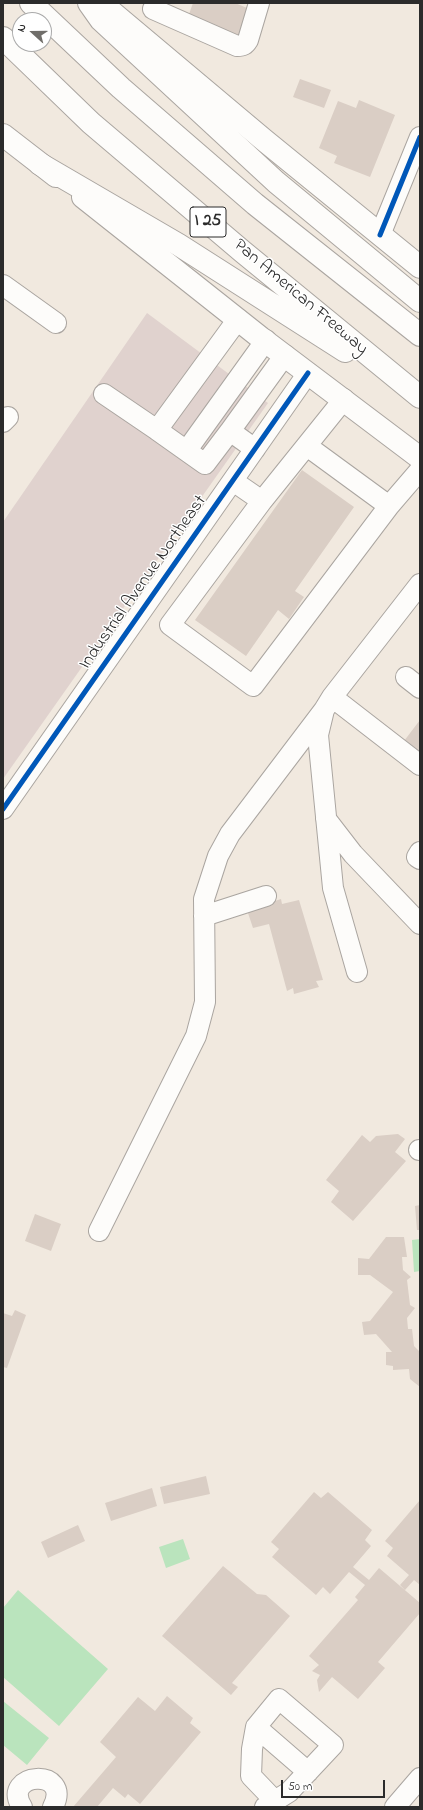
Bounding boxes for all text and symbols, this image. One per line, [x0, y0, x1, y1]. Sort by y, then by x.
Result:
north arrow [12, 12, 52, 52]
text: N [13, 22, 31, 34]
road number: I 25 [190, 207, 226, 237]
street label: Pan American Freeway [228, 235, 372, 361]
street label: Industrial Avenue Northeast [76, 492, 212, 674]
scale bar [283, 1772, 387, 1798]
text: 50 m [288, 1778, 312, 1796]

